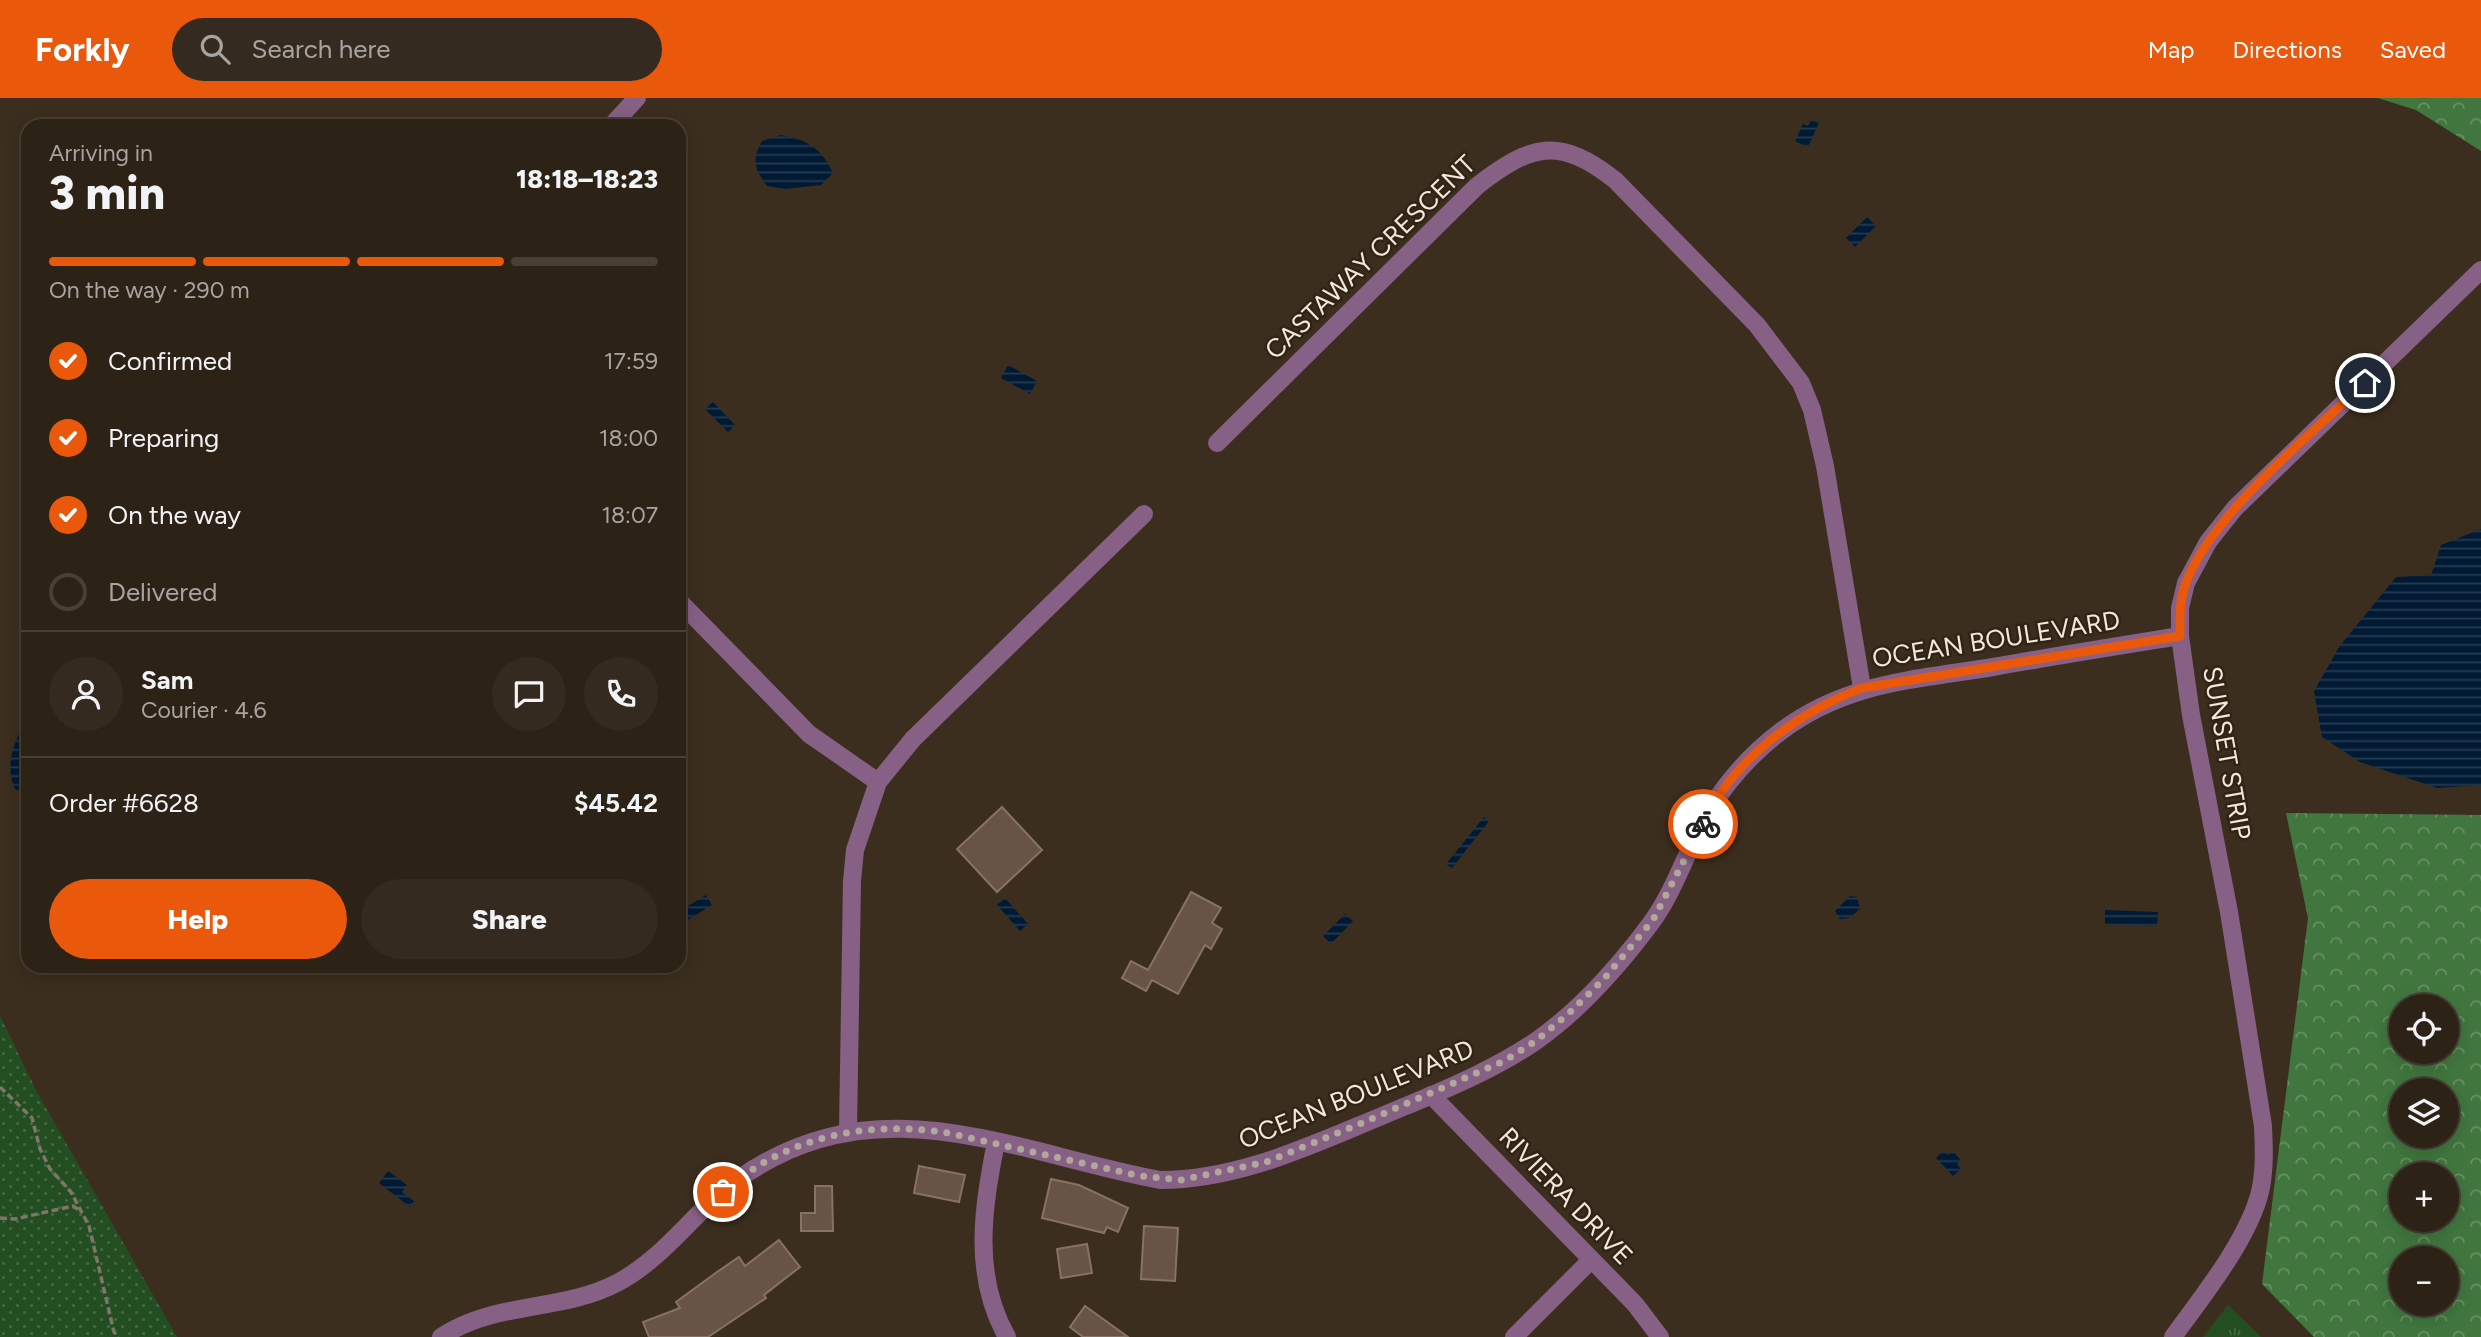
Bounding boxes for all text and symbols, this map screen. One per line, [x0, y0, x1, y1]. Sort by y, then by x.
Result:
search box [172, 18, 662, 81]
text: Forkly [35, 30, 130, 69]
icon: search [196, 30, 234, 68]
text: Search here [252, 33, 390, 65]
text: Map [2148, 35, 2194, 64]
text: Directions [2232, 35, 2342, 64]
text: Saved [2380, 35, 2446, 64]
text: Arriving in [49, 139, 153, 167]
street label: CASTAWAY CRESCENT [1258, 148, 1482, 366]
text: 18:18–18:23 [516, 163, 658, 195]
text: 3 min [49, 165, 165, 221]
text: On the way · 290 m [49, 276, 250, 304]
icon: check [49, 342, 87, 380]
text: Confirmed [108, 345, 232, 377]
text: 17:59 [604, 347, 658, 375]
pin [2335, 353, 2395, 413]
icon: home [2346, 364, 2384, 402]
icon: check [49, 419, 87, 457]
text: Preparing [108, 422, 219, 454]
text: 18:00 [599, 424, 658, 452]
icon: check [49, 496, 87, 534]
text: On the way [108, 499, 241, 531]
text: 18:07 [601, 501, 658, 529]
text: Delivered [108, 576, 217, 608]
street label: OCEAN BOULEVARD [1870, 604, 2122, 674]
button: person [49, 657, 123, 731]
button: chat [492, 657, 566, 731]
button: phone [584, 657, 658, 731]
text: Sam [141, 664, 193, 696]
street label: SUNSET STRIP [2196, 664, 2258, 842]
text: Courier · 4.6 [141, 696, 267, 724]
text: Order #6628 [49, 787, 199, 819]
text: $45.42 [574, 787, 658, 819]
courier [1668, 789, 1738, 859]
icon: bike [1684, 805, 1722, 843]
button: Help [49, 879, 347, 959]
button: Share [361, 879, 658, 959]
map controls [2389, 994, 2459, 1316]
button: locate [2389, 994, 2459, 1064]
street label: OCEAN BOULEVARD [1234, 1032, 1478, 1156]
button: layers [2389, 1078, 2459, 1148]
street label: RIVIERA DRIVE [1492, 1121, 1640, 1271]
pin [693, 1162, 753, 1222]
button: + [2389, 1162, 2459, 1232]
icon: bag [704, 1173, 742, 1211]
button: − [2389, 1246, 2459, 1316]

